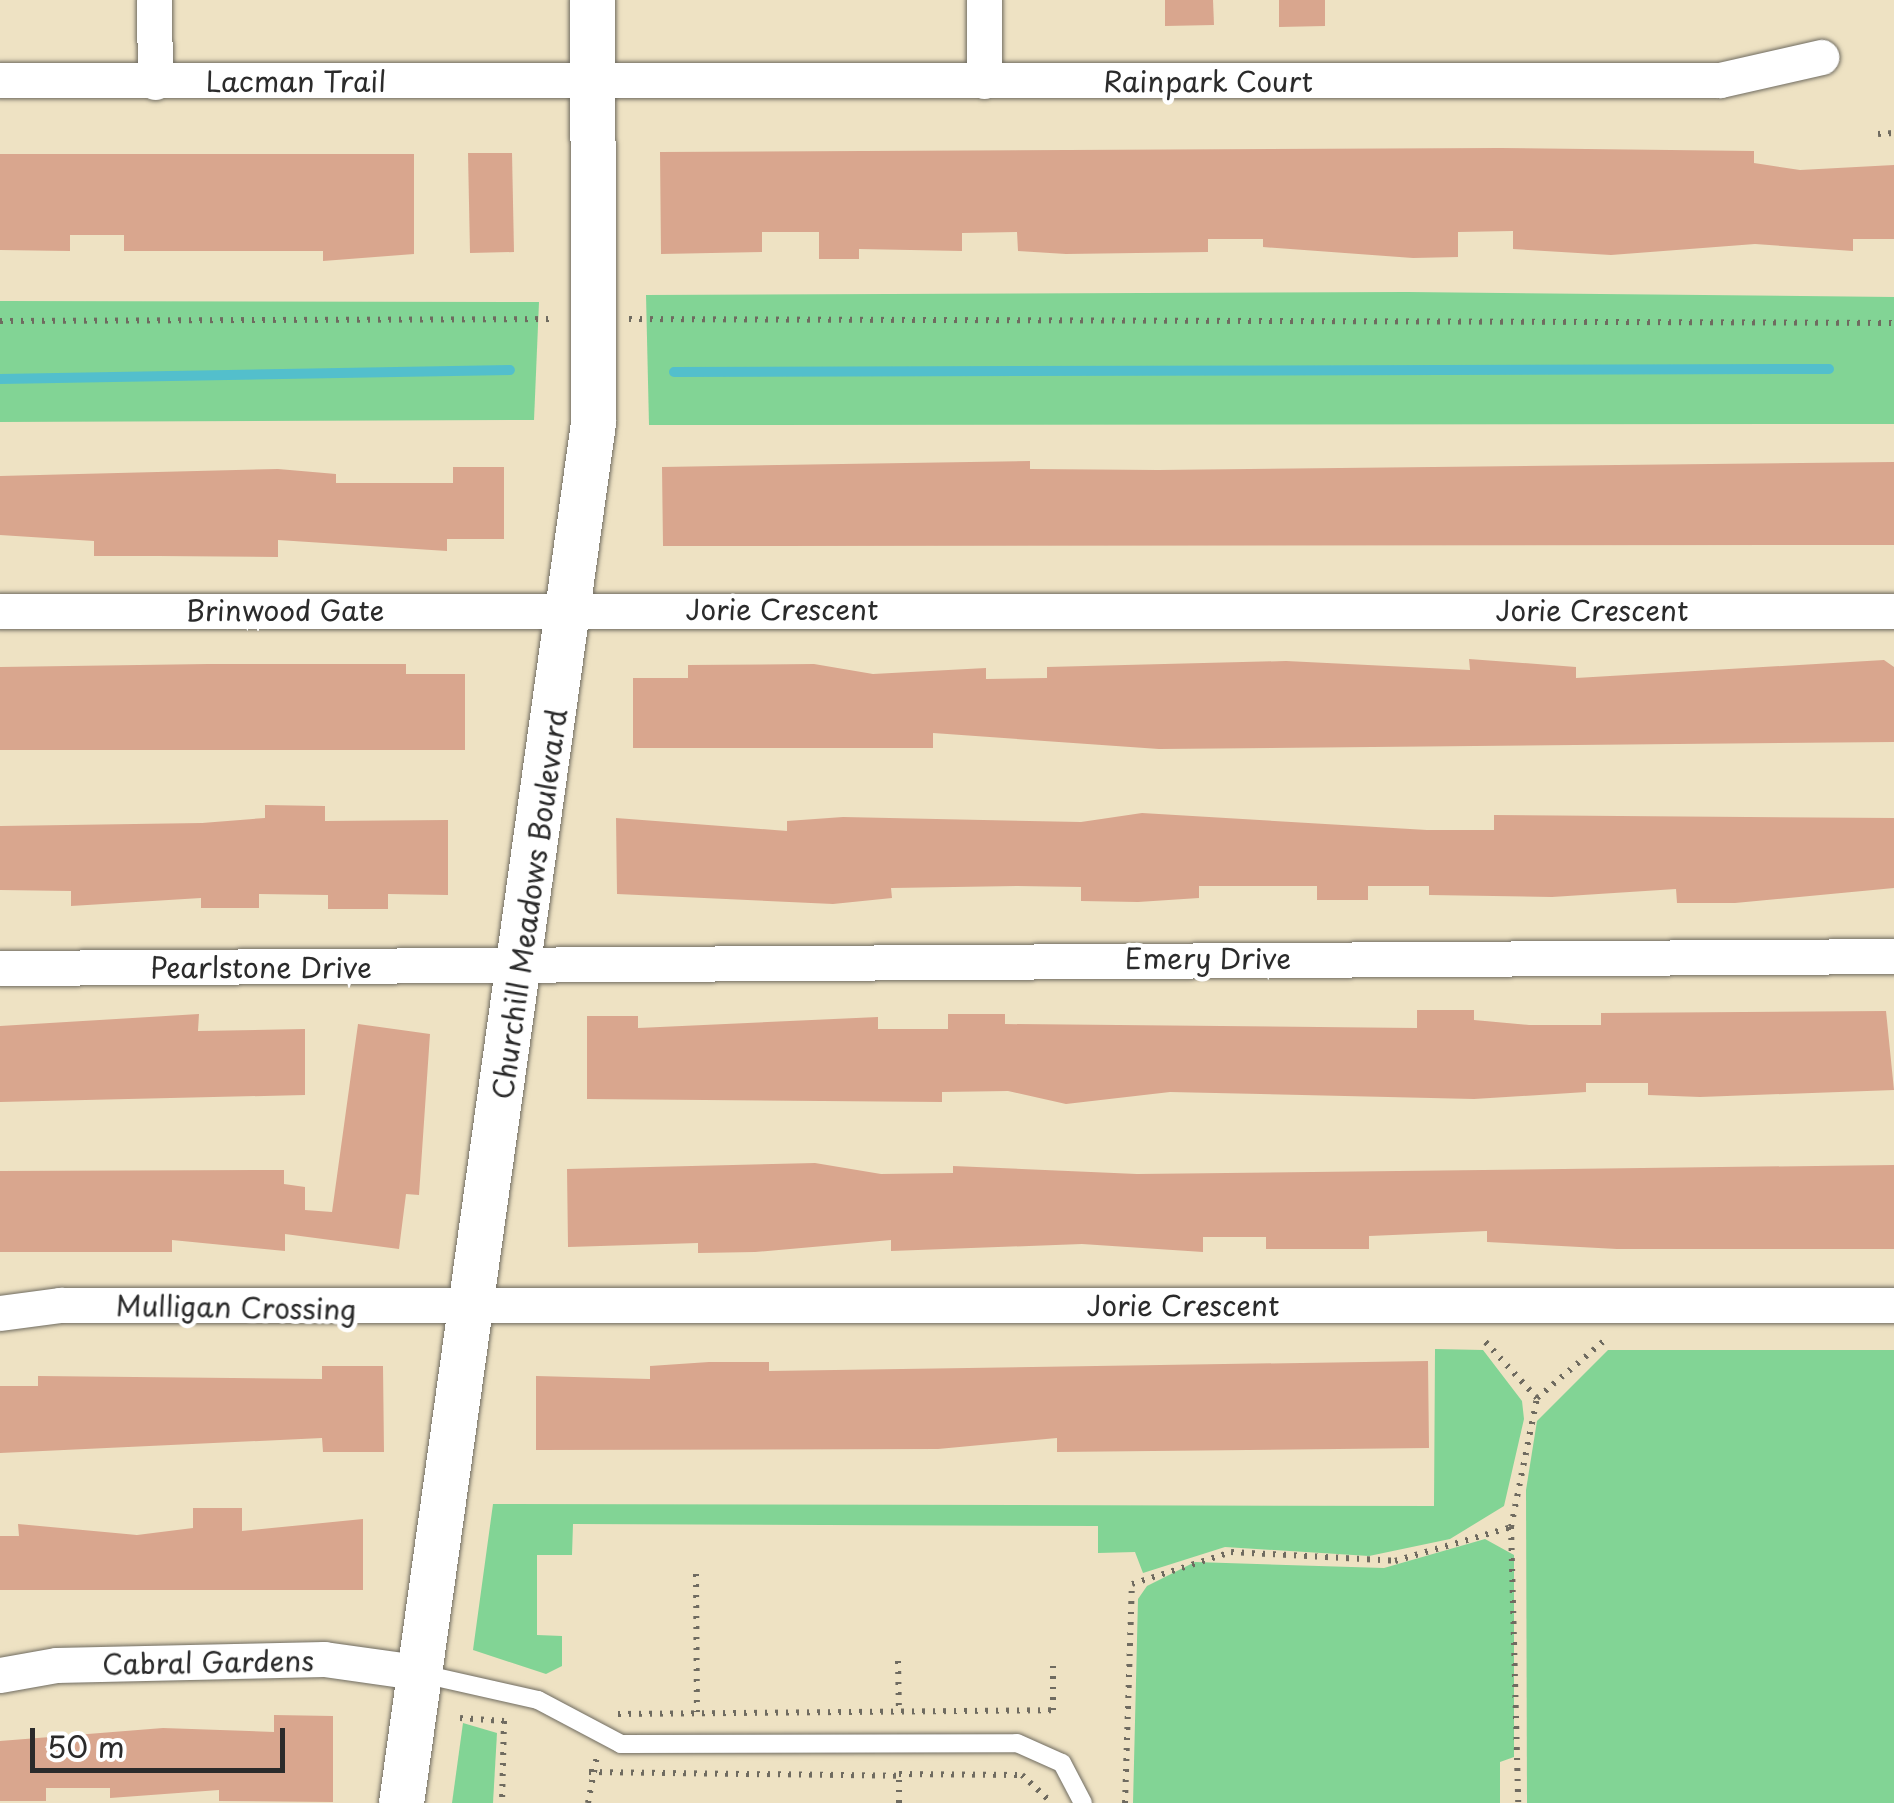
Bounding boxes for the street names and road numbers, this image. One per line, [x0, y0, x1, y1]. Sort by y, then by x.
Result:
street label: Lacman Trail [206, 64, 386, 98]
street label: Rainpark Court [1102, 64, 1314, 98]
street label: Jorie Crescent [686, 592, 878, 626]
street label: Brinwood Gate [185, 593, 385, 627]
street label: Jorie Crescent [1496, 593, 1688, 627]
street label: Churchill Meadows Boulevard [485, 706, 573, 1102]
street label: Emery Drive [1125, 941, 1291, 975]
street label: Pearlstone Drive [150, 950, 372, 984]
street label: Mulligan Crossing [116, 1288, 356, 1326]
street label: Jorie Crescent [1087, 1288, 1279, 1322]
street label: Cabral Gardens [102, 1643, 314, 1681]

